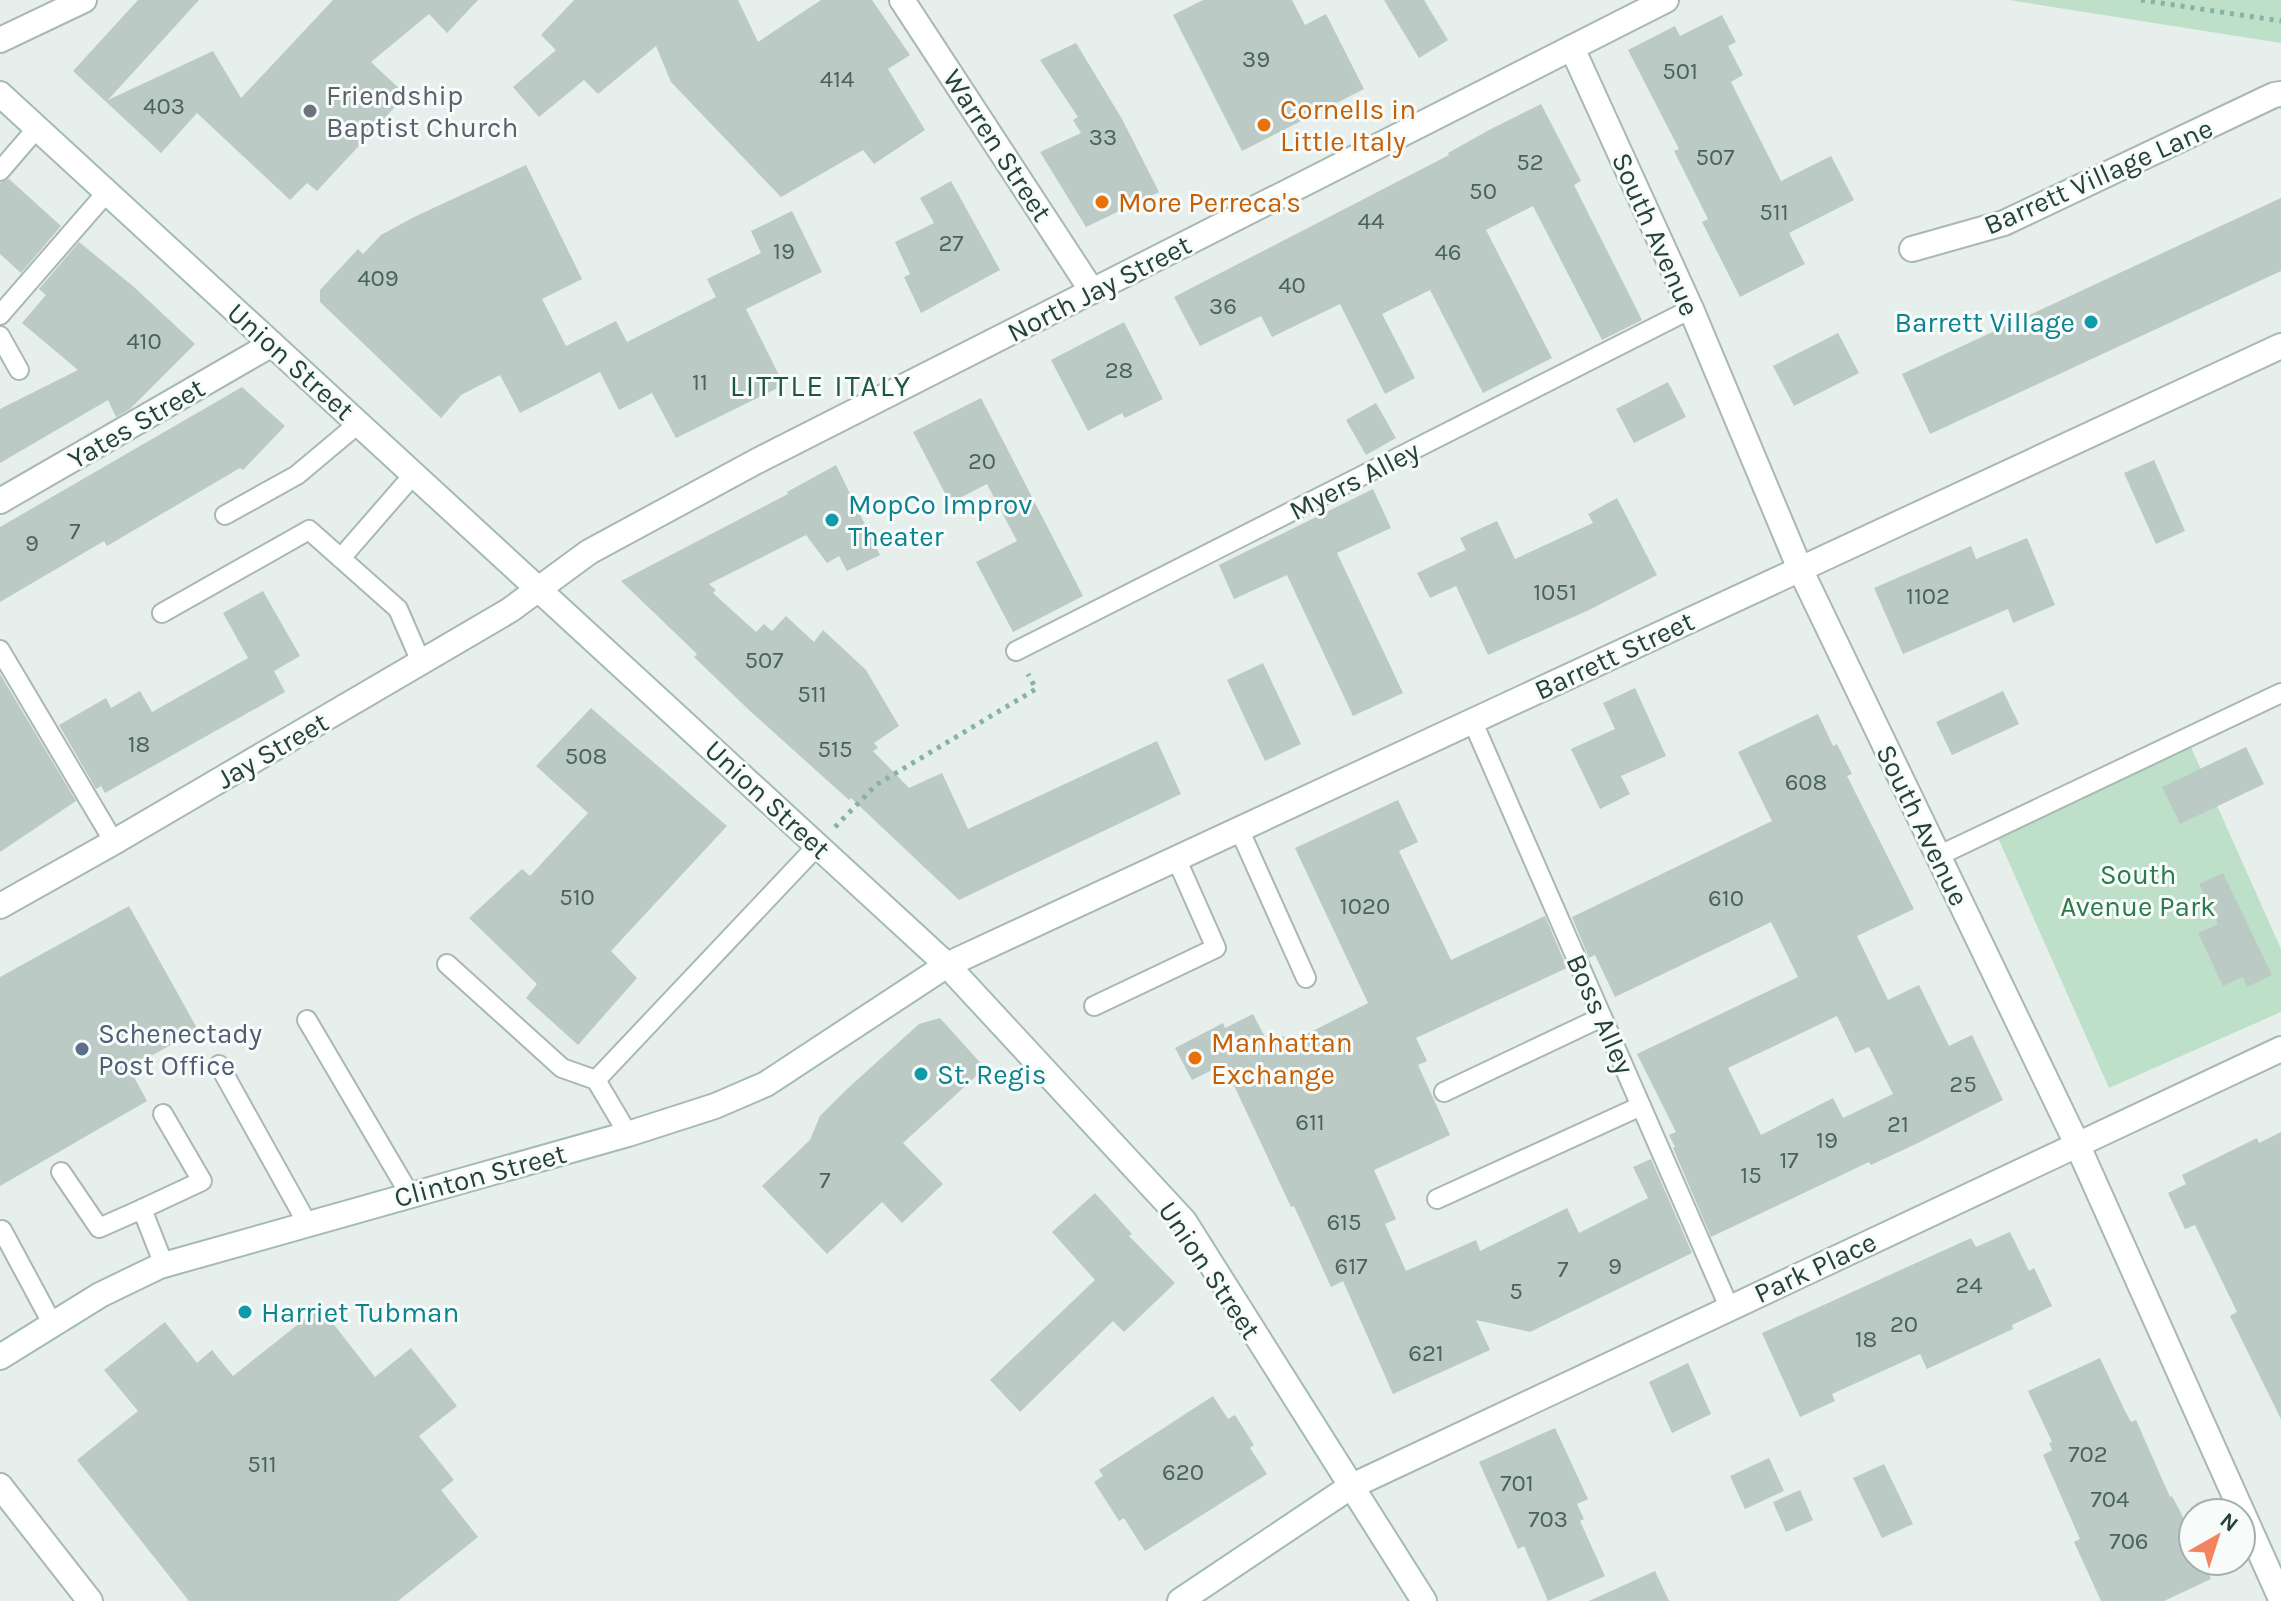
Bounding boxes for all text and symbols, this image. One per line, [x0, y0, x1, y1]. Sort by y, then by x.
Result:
house number: 39 [1242, 45, 1270, 73]
house number: 501 [1662, 57, 1698, 85]
street label: Warren Street [936, 63, 1059, 227]
house number: 414 [820, 65, 854, 93]
place label: Friendship Baptist Church [326, 79, 518, 144]
house number: 403 [143, 92, 185, 120]
place label: Cornells in Little Italy [1280, 93, 1416, 158]
marker: Friendship Baptist Church [301, 102, 319, 120]
street label: Barrett Village Lane [1979, 111, 2218, 242]
marker: Cornells in Little Italy [1255, 116, 1273, 134]
house number: 33 [1089, 123, 1117, 151]
house number: 507 [1695, 143, 1735, 171]
street label: South Avenue [1605, 147, 1706, 321]
house number: 52 [1516, 148, 1544, 176]
house number: 50 [1469, 177, 1497, 205]
place label: More Perreca's [1118, 186, 1301, 219]
marker: More Perreca's [1093, 193, 1111, 211]
house number: 511 [1759, 198, 1789, 226]
house number: 44 [1358, 207, 1384, 235]
street label: North Jay Street [1002, 228, 1197, 349]
house number: 27 [938, 229, 964, 257]
house number: 19 [773, 237, 795, 265]
house number: 46 [1434, 238, 1462, 266]
house number: 409 [357, 264, 399, 292]
house number: 40 [1278, 271, 1306, 299]
house number: 36 [1209, 292, 1237, 320]
street label: Union Street [220, 296, 361, 427]
place label: Barrett Village [1894, 306, 2075, 339]
marker: Barrett Village [2082, 313, 2100, 331]
house number: 410 [126, 327, 162, 355]
house number: 28 [1105, 356, 1133, 384]
house number: 11 [692, 368, 708, 396]
district label: LITTLE ITALY [730, 368, 912, 404]
street label: Yates Street [62, 371, 210, 476]
street label: Myers Alley [1284, 434, 1425, 527]
house number: 20 [968, 447, 996, 475]
place label: MopCo Improv Theater [848, 488, 1032, 553]
marker: MopCo Improv Theater [823, 511, 841, 529]
house number: 7 [69, 517, 81, 545]
house number: 9 [25, 529, 39, 557]
house number: 1051 [1533, 578, 1577, 606]
house number: 1102 [1906, 582, 1950, 610]
street label: Barrett Street [1529, 604, 1699, 707]
house number: 507 [744, 646, 784, 674]
house number: 511 [797, 680, 827, 708]
street label: Jay Street [211, 705, 334, 796]
house number: 18 [128, 730, 150, 758]
street label: Union Street [698, 733, 837, 866]
house number: 515 [817, 735, 853, 763]
street label: South Avenue [1869, 739, 1976, 911]
house number: 508 [565, 742, 607, 770]
house number: 608 [1785, 768, 1827, 796]
park label: South Avenue Park [2060, 858, 2216, 923]
house number: 510 [559, 883, 595, 911]
house number: 610 [1708, 884, 1744, 912]
house number: 1020 [1340, 892, 1390, 920]
street label: Boss Alley [1559, 949, 1642, 1079]
place label: Schenectady Post Office [98, 1017, 262, 1082]
place label: Manhattan Exchange [1211, 1026, 1353, 1091]
marker: Schenectady Post Office [73, 1040, 91, 1058]
marker: Manhattan Exchange [1186, 1049, 1204, 1067]
place label: St. Regis [937, 1058, 1047, 1091]
marker: St. Regis [912, 1065, 930, 1083]
house number: 25 [1949, 1070, 1977, 1098]
house number: 611 [1295, 1108, 1325, 1136]
house number: 21 [1887, 1110, 1909, 1138]
house number: 19 [1816, 1126, 1838, 1154]
street label: Clinton Street [391, 1137, 570, 1214]
house number: 17 [1779, 1146, 1799, 1174]
house number: 15 [1740, 1161, 1762, 1189]
house number: 7 [819, 1166, 831, 1194]
street label: Union Street [1151, 1195, 1268, 1346]
house number: 615 [1326, 1208, 1362, 1236]
street label: Park Place [1749, 1225, 1882, 1310]
house number: 617 [1335, 1252, 1367, 1280]
house number: 9 [1608, 1252, 1622, 1280]
house number: 7 [1557, 1255, 1569, 1283]
house number: 24 [1955, 1271, 1983, 1299]
house number: 5 [1509, 1277, 1523, 1305]
place label: Harriet Tubman [261, 1296, 459, 1329]
marker: Harriet Tubman [236, 1303, 254, 1321]
house number: 20 [1890, 1310, 1918, 1338]
house number: 18 [1855, 1325, 1877, 1353]
house number: 621 [1408, 1339, 1444, 1367]
house number: 702 [2068, 1440, 2108, 1468]
house number: 511 [247, 1450, 277, 1478]
house number: 620 [1162, 1458, 1204, 1486]
house number: 701 [1500, 1469, 1534, 1497]
house number: 704 [2091, 1485, 2129, 1513]
north arrow [2177, 1497, 2257, 1577]
house number: 703 [1528, 1505, 1568, 1533]
text: N [2215, 1507, 2243, 1537]
house number: 706 [2109, 1527, 2149, 1555]

